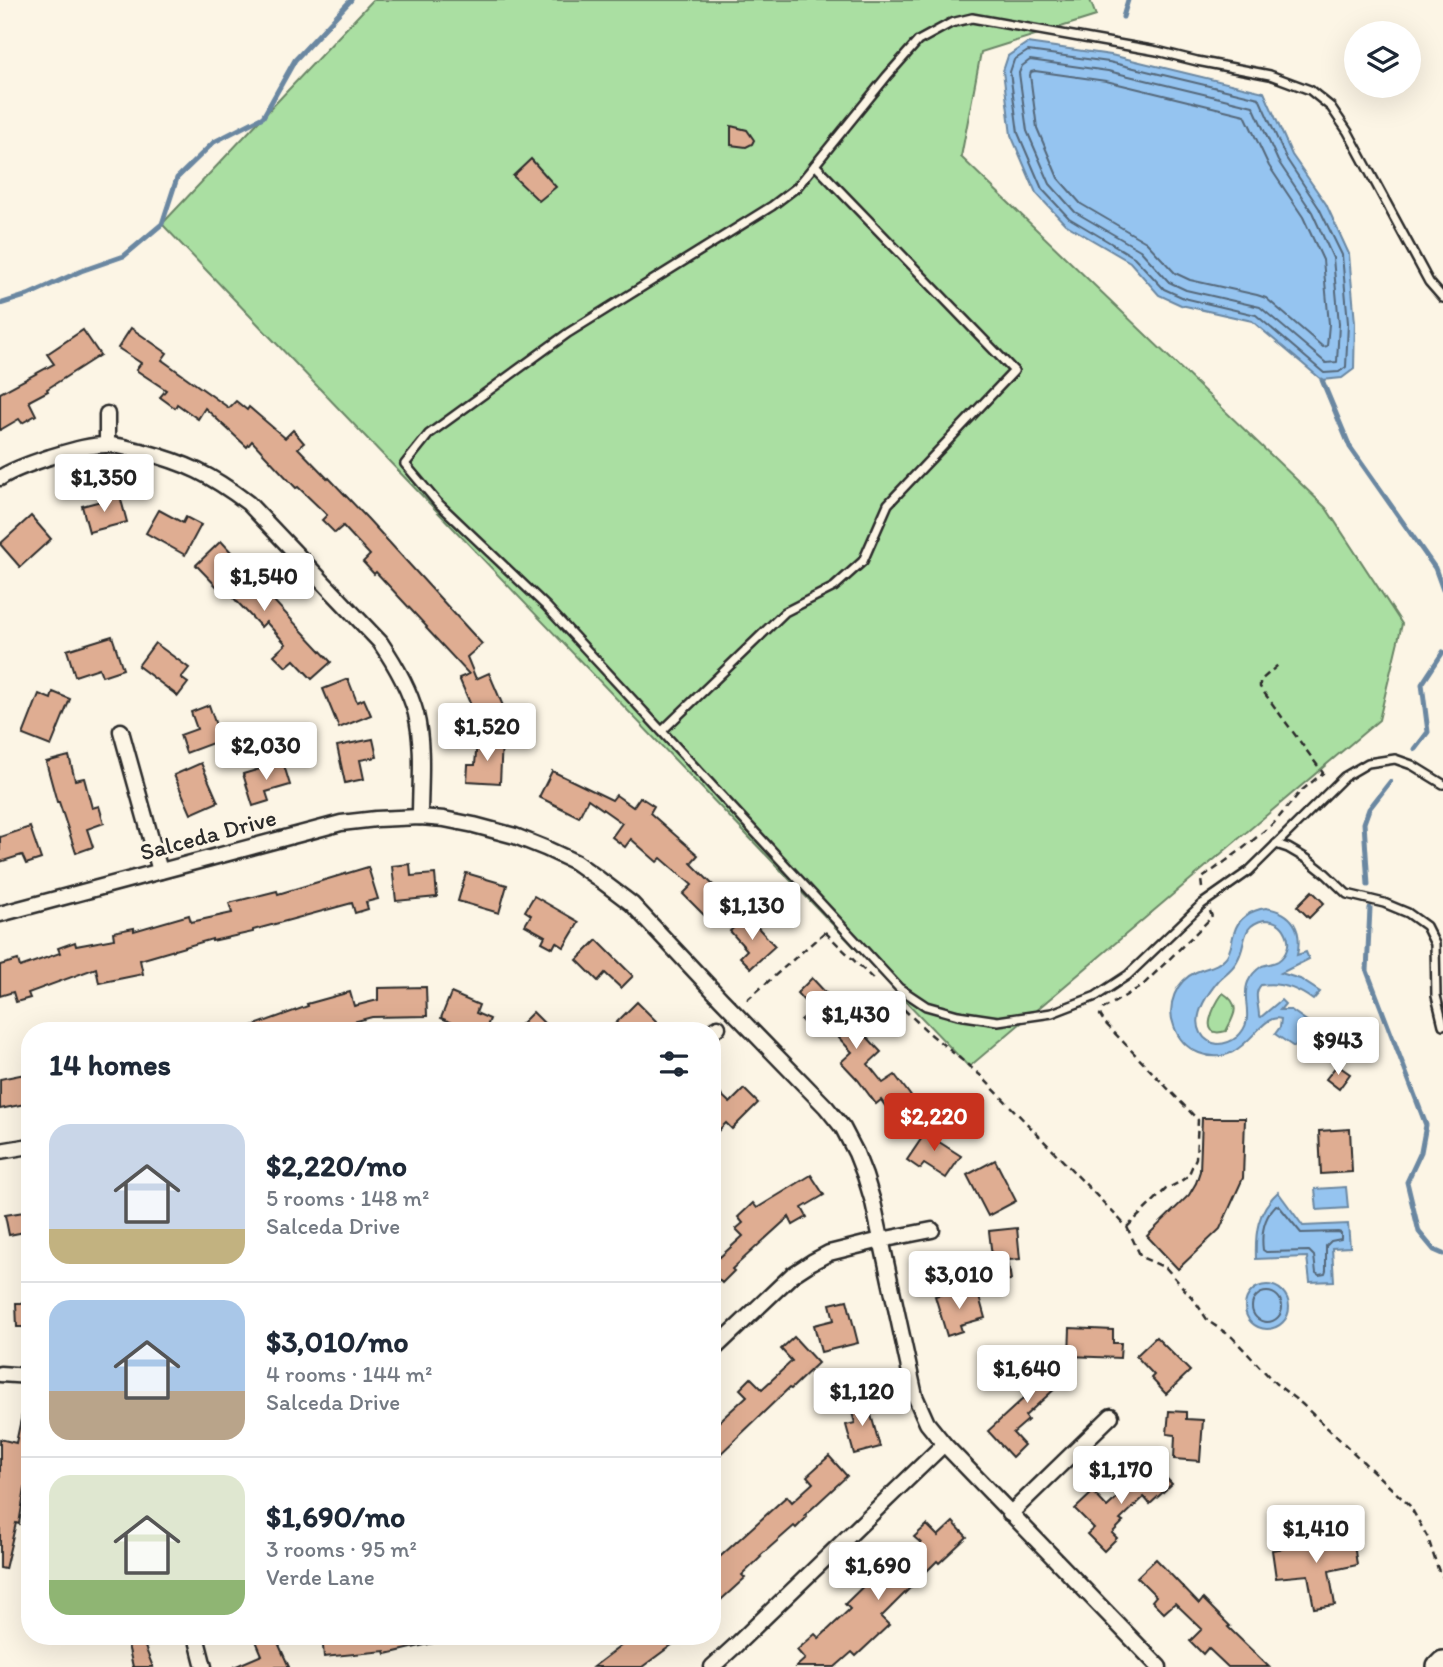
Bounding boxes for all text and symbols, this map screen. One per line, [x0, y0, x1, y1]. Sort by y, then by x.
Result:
map controls [1344, 21, 1421, 98]
button: layers [1344, 21, 1421, 98]
pin: $1,350 [47, 454, 161, 514]
text: $1,350 [71, 463, 137, 491]
pin: $1,540 [207, 554, 321, 613]
text: $1,540 [230, 562, 298, 590]
pin: $1,520 [430, 704, 544, 763]
text: $1,520 [454, 712, 520, 740]
pin: $2,030 [209, 722, 323, 782]
text: $2,030 [231, 731, 301, 759]
street label: Salceda Drive [136, 802, 279, 867]
pin: $1,130 [695, 883, 809, 942]
text: $1,130 [719, 891, 785, 919]
pin: $1,430 [799, 992, 913, 1051]
text: $1,430 [822, 1000, 890, 1028]
pin: $943 [1297, 1018, 1379, 1077]
text: $943 [1313, 1026, 1363, 1054]
icon: filters [655, 1045, 693, 1083]
text: 14 homes [49, 1046, 171, 1083]
pin: $2,220 [877, 1094, 991, 1153]
text: $2,220 [900, 1102, 968, 1130]
text: $2,220/mo [266, 1147, 407, 1184]
icon: home [105, 1152, 189, 1236]
text: 5 rooms · 148 m² [266, 1184, 429, 1212]
text: Salceda Drive [266, 1212, 400, 1240]
pin: $3,010 [902, 1252, 1016, 1311]
text: $3,010 [925, 1260, 993, 1288]
text: $3,010/mo [266, 1323, 409, 1360]
icon: home [105, 1328, 189, 1412]
pin: $1,640 [970, 1346, 1084, 1405]
text: $1,640 [993, 1354, 1061, 1382]
text: 4 rooms · 144 m² [266, 1360, 432, 1388]
pin: $1,120 [805, 1368, 919, 1428]
text: $1,120 [830, 1377, 894, 1405]
text: Salceda Drive [266, 1388, 400, 1416]
pin: $1,170 [1064, 1446, 1178, 1506]
text: $1,170 [1089, 1455, 1153, 1483]
text: $1,690/mo [266, 1498, 405, 1535]
icon: home [105, 1503, 189, 1587]
pin: $1,410 [1259, 1506, 1373, 1565]
text: $1,410 [1283, 1514, 1349, 1542]
text: 3 rooms · 95 m² [266, 1535, 417, 1563]
pin: $1,690 [821, 1542, 935, 1602]
text: $1,690 [845, 1551, 911, 1579]
text: Verde Lane [266, 1563, 375, 1591]

